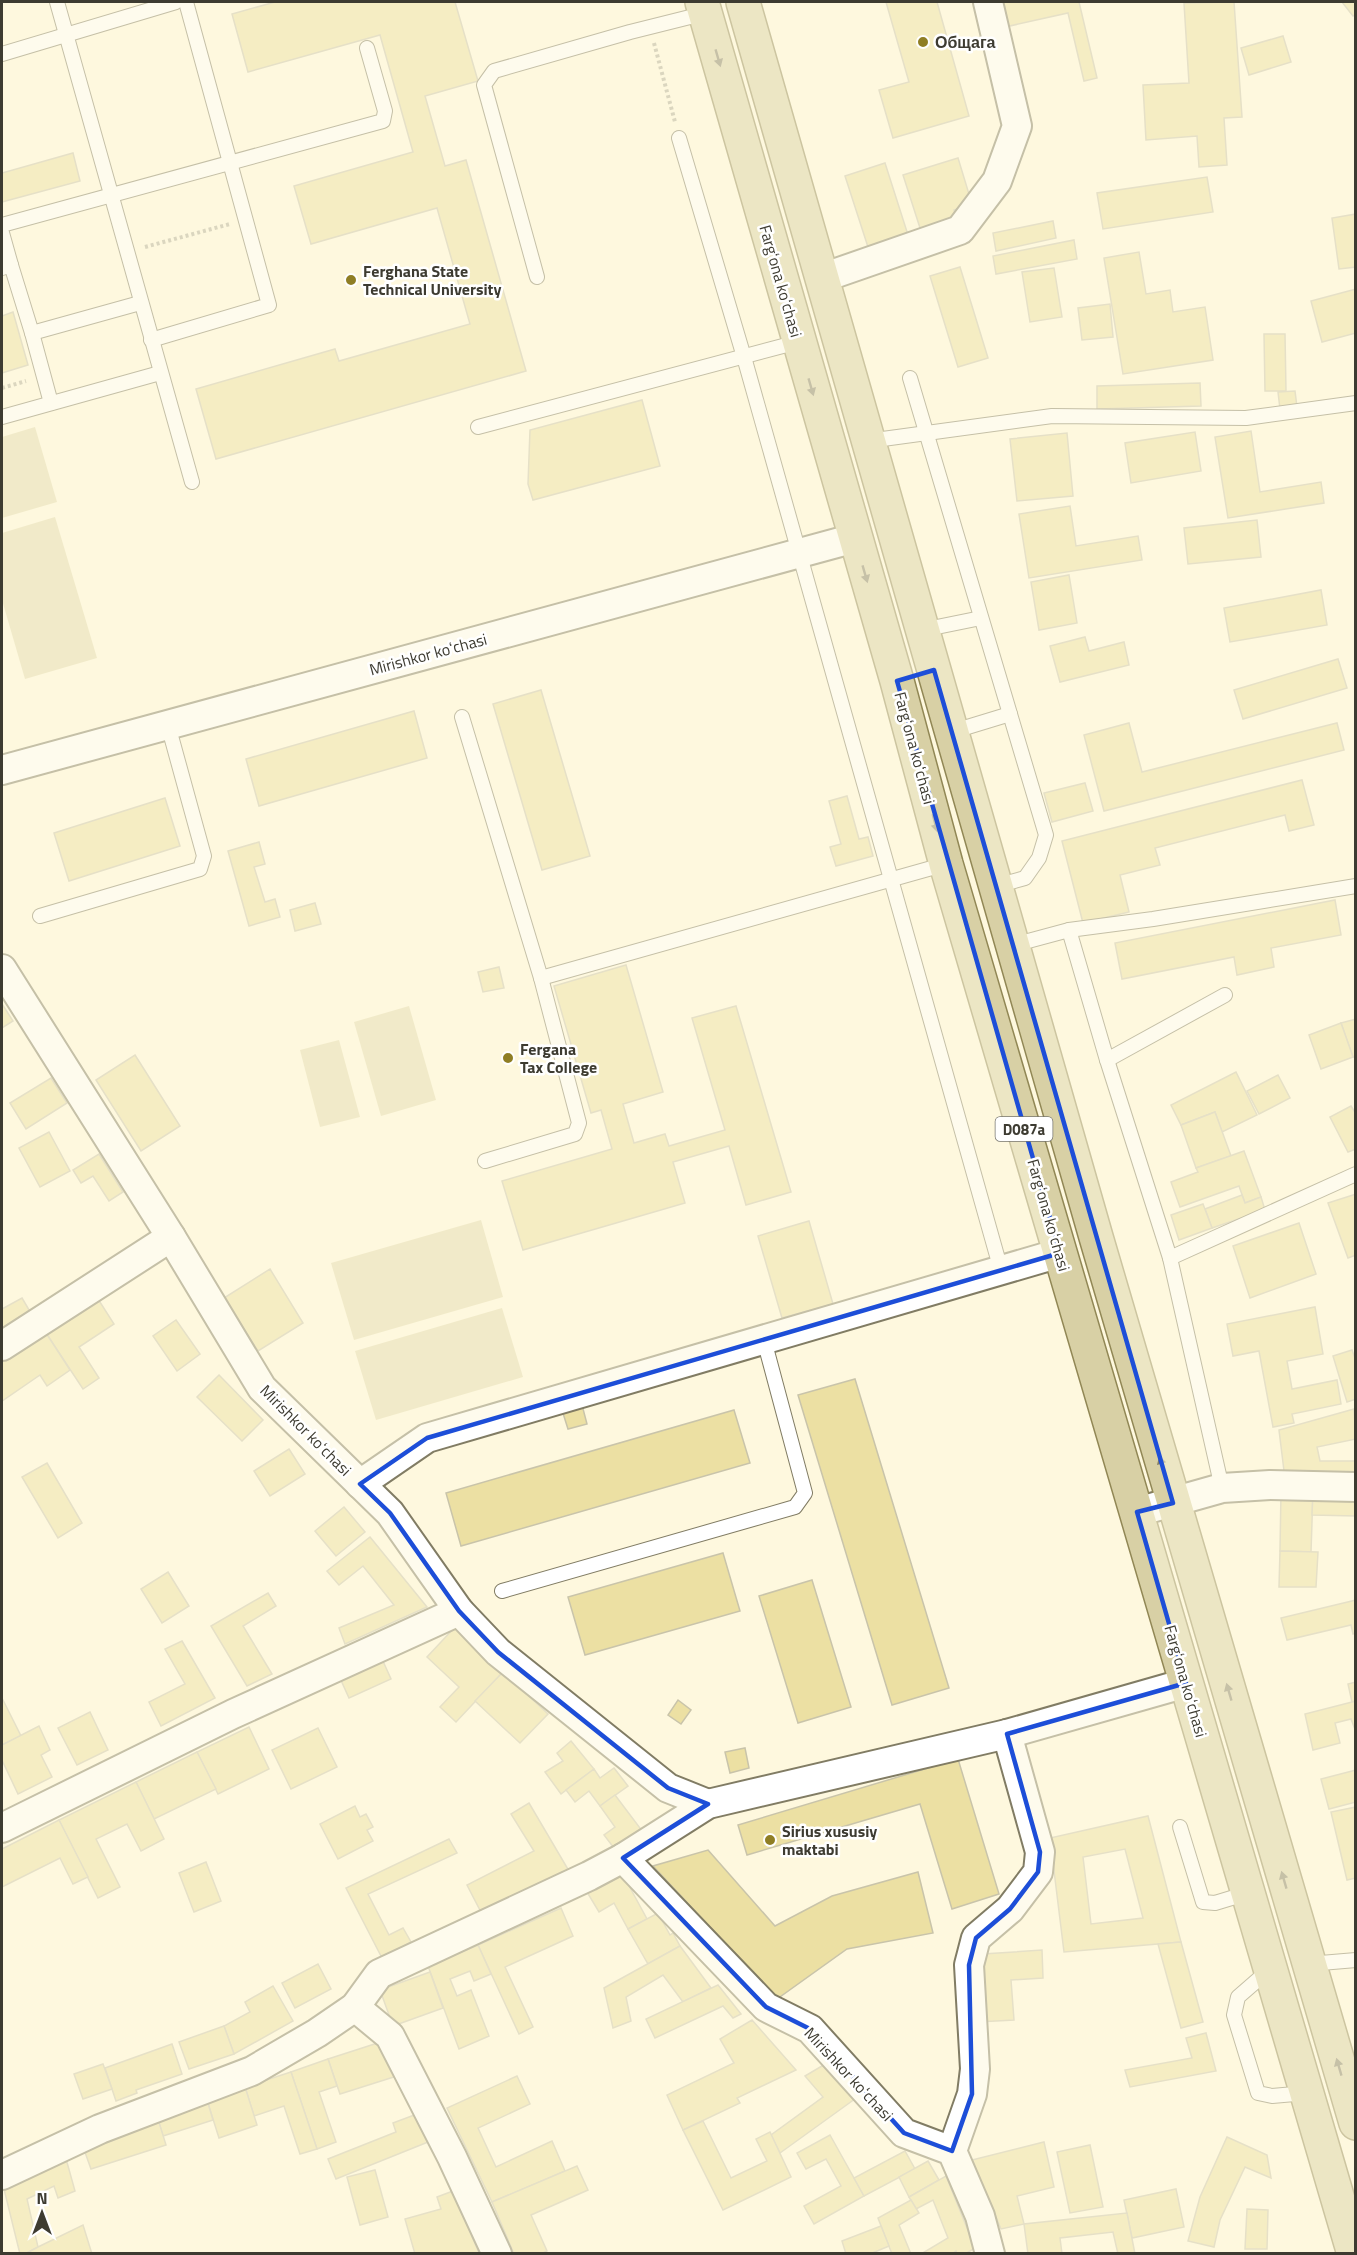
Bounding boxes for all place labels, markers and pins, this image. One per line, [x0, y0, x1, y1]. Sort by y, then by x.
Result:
place label: Общага [935, 30, 996, 54]
marker: Общага [916, 35, 930, 49]
place label: Ferghana State Technical University [363, 259, 501, 301]
marker: Ferghana State Technical University [344, 273, 358, 287]
place label: Fergana Tax College [520, 1037, 597, 1079]
marker: Fergana Tax College [501, 1051, 515, 1065]
place label: Sirius xususiy maktabi [782, 1819, 877, 1861]
marker: Sirius xususiy maktabi [763, 1833, 777, 1847]

